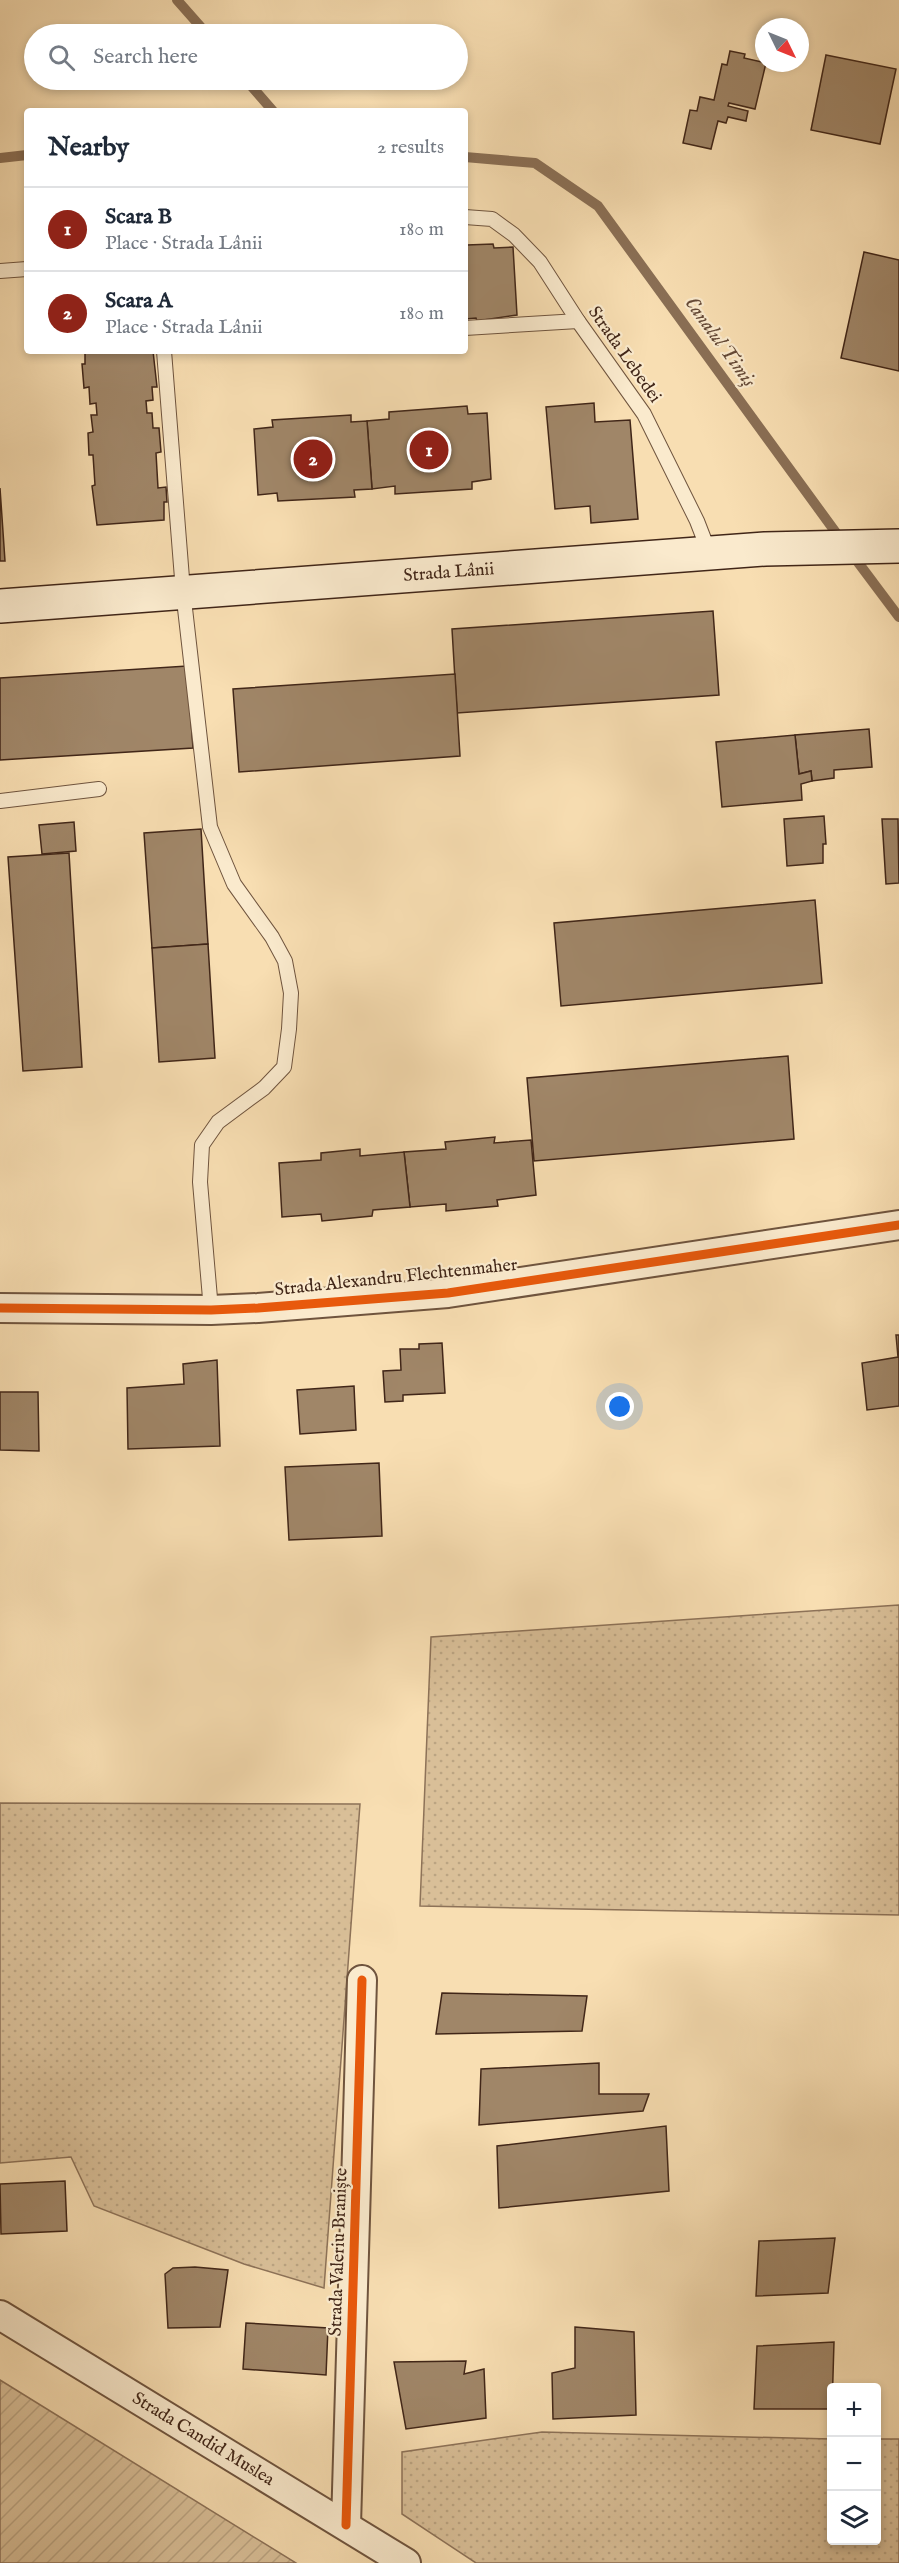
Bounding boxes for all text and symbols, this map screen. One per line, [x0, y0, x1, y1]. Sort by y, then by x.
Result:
north arrow [755, 18, 809, 72]
search box [24, 24, 468, 90]
icon: search [45, 41, 78, 74]
text: Search here [93, 43, 198, 71]
text: Nearby [48, 131, 129, 164]
text: 2 results [377, 135, 444, 160]
text: Scara B [105, 203, 172, 231]
text: 1 [64, 217, 71, 242]
text: 180 m [399, 217, 444, 242]
text: Place · Strada Lânii [105, 231, 263, 256]
text: Scara A [105, 287, 172, 315]
water label: Canalul Timiș [679, 292, 761, 392]
text: 2 [63, 301, 72, 326]
text: 180 m [399, 301, 444, 326]
street label: Strada Lebedei [582, 302, 666, 408]
text: Place · Strada Lânii [105, 315, 263, 340]
pin: 1 [410, 428, 448, 472]
pin: 2 [294, 436, 332, 482]
street label: Strada Lânii [403, 558, 495, 587]
street label: Strada Alexandru Flechtenmaher [274, 1254, 519, 1302]
your location [605, 1392, 634, 1421]
street label: Strada Valeriu Braniște [325, 2167, 353, 2337]
map controls [827, 2383, 881, 2545]
button: + [827, 2383, 881, 2437]
street label: Strada Candid Muslea [128, 2387, 279, 2491]
button: − [827, 2437, 881, 2491]
button: layers [827, 2491, 881, 2545]

